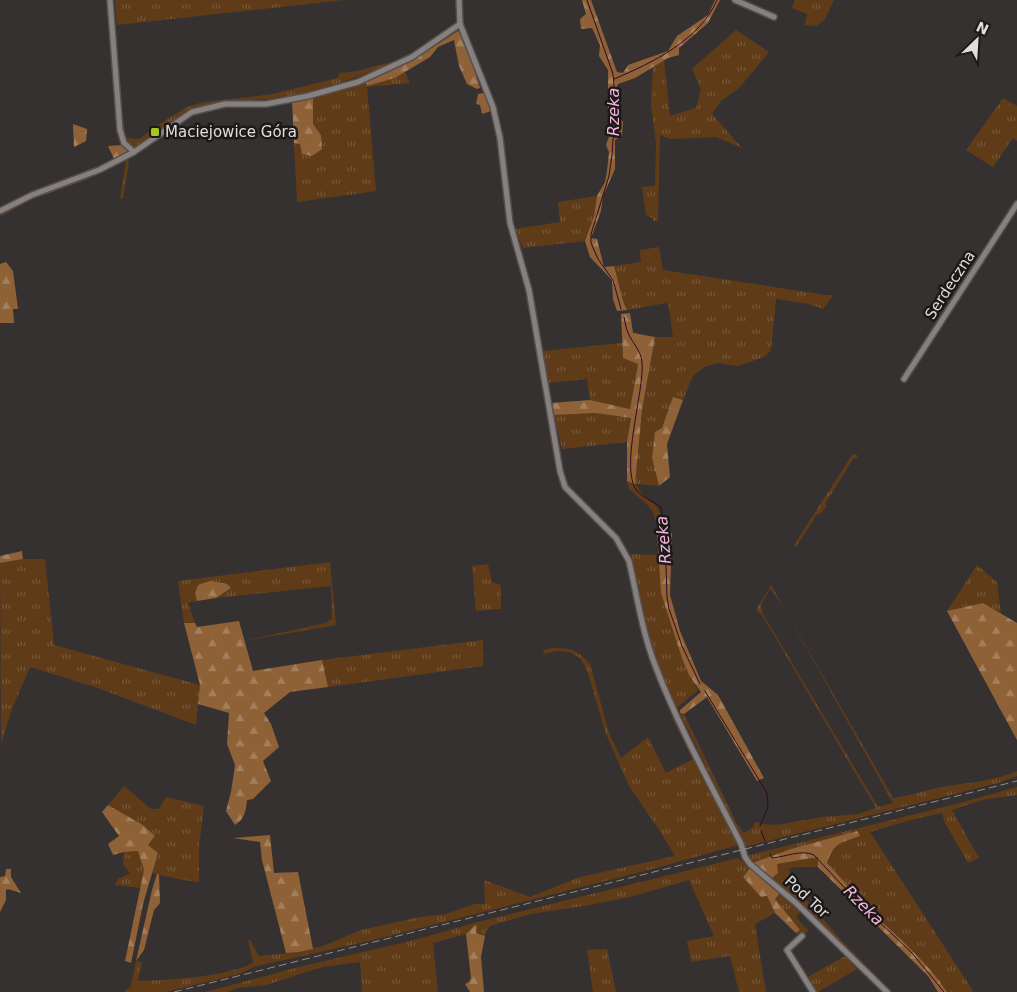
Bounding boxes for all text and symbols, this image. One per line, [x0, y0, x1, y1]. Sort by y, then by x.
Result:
north arrow [952, 15, 1002, 65]
text: N [974, 18, 991, 38]
water label: Rzeka [604, 88, 623, 136]
place label: Maciejowice Góra [165, 123, 297, 141]
marker: Maciejowice Góra [149, 126, 161, 138]
street label: Serdeczna [921, 247, 979, 323]
water label: Rzeka [652, 515, 675, 565]
street label: Pod Tor [781, 872, 833, 923]
water label: Rzeka [840, 882, 887, 929]

